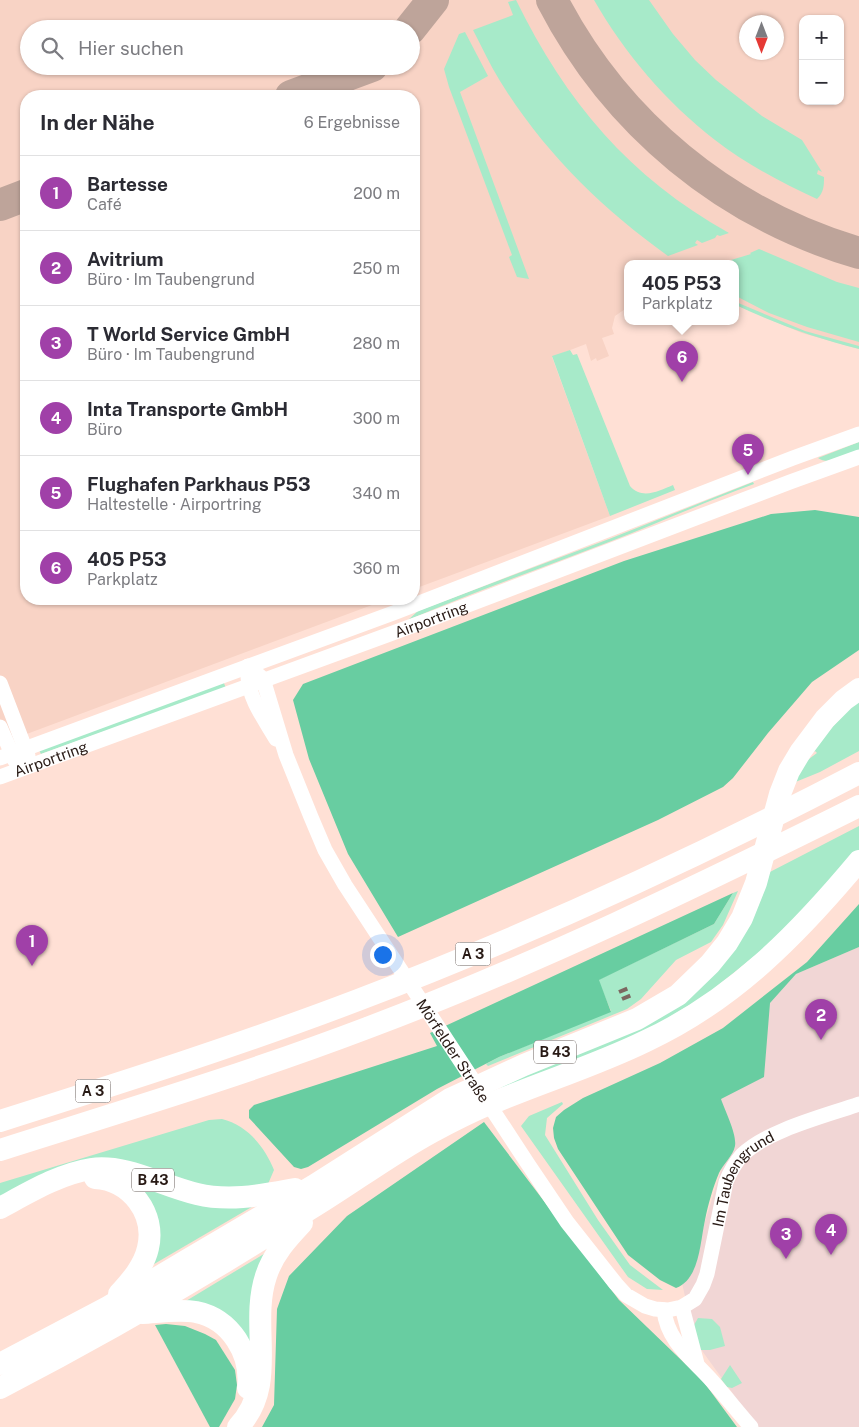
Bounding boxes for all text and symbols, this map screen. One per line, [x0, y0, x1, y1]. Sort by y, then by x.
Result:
north arrow [739, 15, 784, 60]
map controls [799, 15, 844, 105]
button: + [799, 15, 844, 60]
search box [20, 20, 420, 75]
icon: search [38, 34, 66, 62]
text: Hier suchen [78, 37, 184, 59]
button: − [799, 60, 844, 105]
text: In der Nähe [40, 110, 155, 135]
text: 6 Ergebnisse [304, 113, 400, 132]
text: Bartesse [87, 173, 168, 195]
text: 1 [53, 184, 59, 203]
text: 200 m [353, 184, 400, 203]
text: Café [87, 195, 122, 214]
text: Avitrium [87, 248, 164, 270]
text: 2 [51, 259, 61, 278]
text: 250 m [353, 259, 400, 278]
popup [624, 260, 739, 325]
text: Büro · Im Taubengrund [87, 270, 255, 289]
text: 405 P53 [642, 272, 721, 294]
text: Parkplatz [642, 294, 712, 313]
text: T World Service GmbH [87, 323, 290, 345]
text: 3 [51, 334, 61, 353]
text: 280 m [353, 334, 400, 353]
pin: 6 [666, 341, 698, 382]
text: Büro · Im Taubengrund [87, 345, 255, 364]
text: Inta Transporte GmbH [87, 398, 288, 420]
text: 4 [51, 409, 61, 428]
text: 300 m [353, 409, 400, 428]
text: Büro [87, 420, 122, 439]
pin: 5 [732, 434, 764, 475]
text: Flughafen Parkhaus P53 [87, 473, 311, 495]
text: 5 [51, 484, 61, 503]
text: 340 m [352, 484, 400, 503]
text: Haltestelle · Airportring [87, 495, 262, 514]
text: 405 P53 [87, 548, 167, 570]
text: 6 [51, 559, 61, 578]
text: 360 m [353, 559, 400, 578]
text: Parkplatz [87, 570, 158, 589]
street label: Airportring [392, 597, 470, 640]
street label: Airportring [12, 737, 90, 780]
pin: 1 [16, 925, 48, 966]
your location [370, 942, 396, 968]
road number: A 3 [456, 942, 490, 966]
street label: Mörfelder Straße [413, 996, 493, 1105]
pin: 2 [805, 999, 837, 1040]
road number: B 43 [534, 1040, 576, 1064]
road number: A 3 [76, 1080, 110, 1102]
street label: Im Taubengrund [708, 1127, 777, 1228]
road number: B 43 [132, 1168, 174, 1192]
pin: 4 [815, 1214, 847, 1255]
pin: 3 [770, 1218, 802, 1259]

